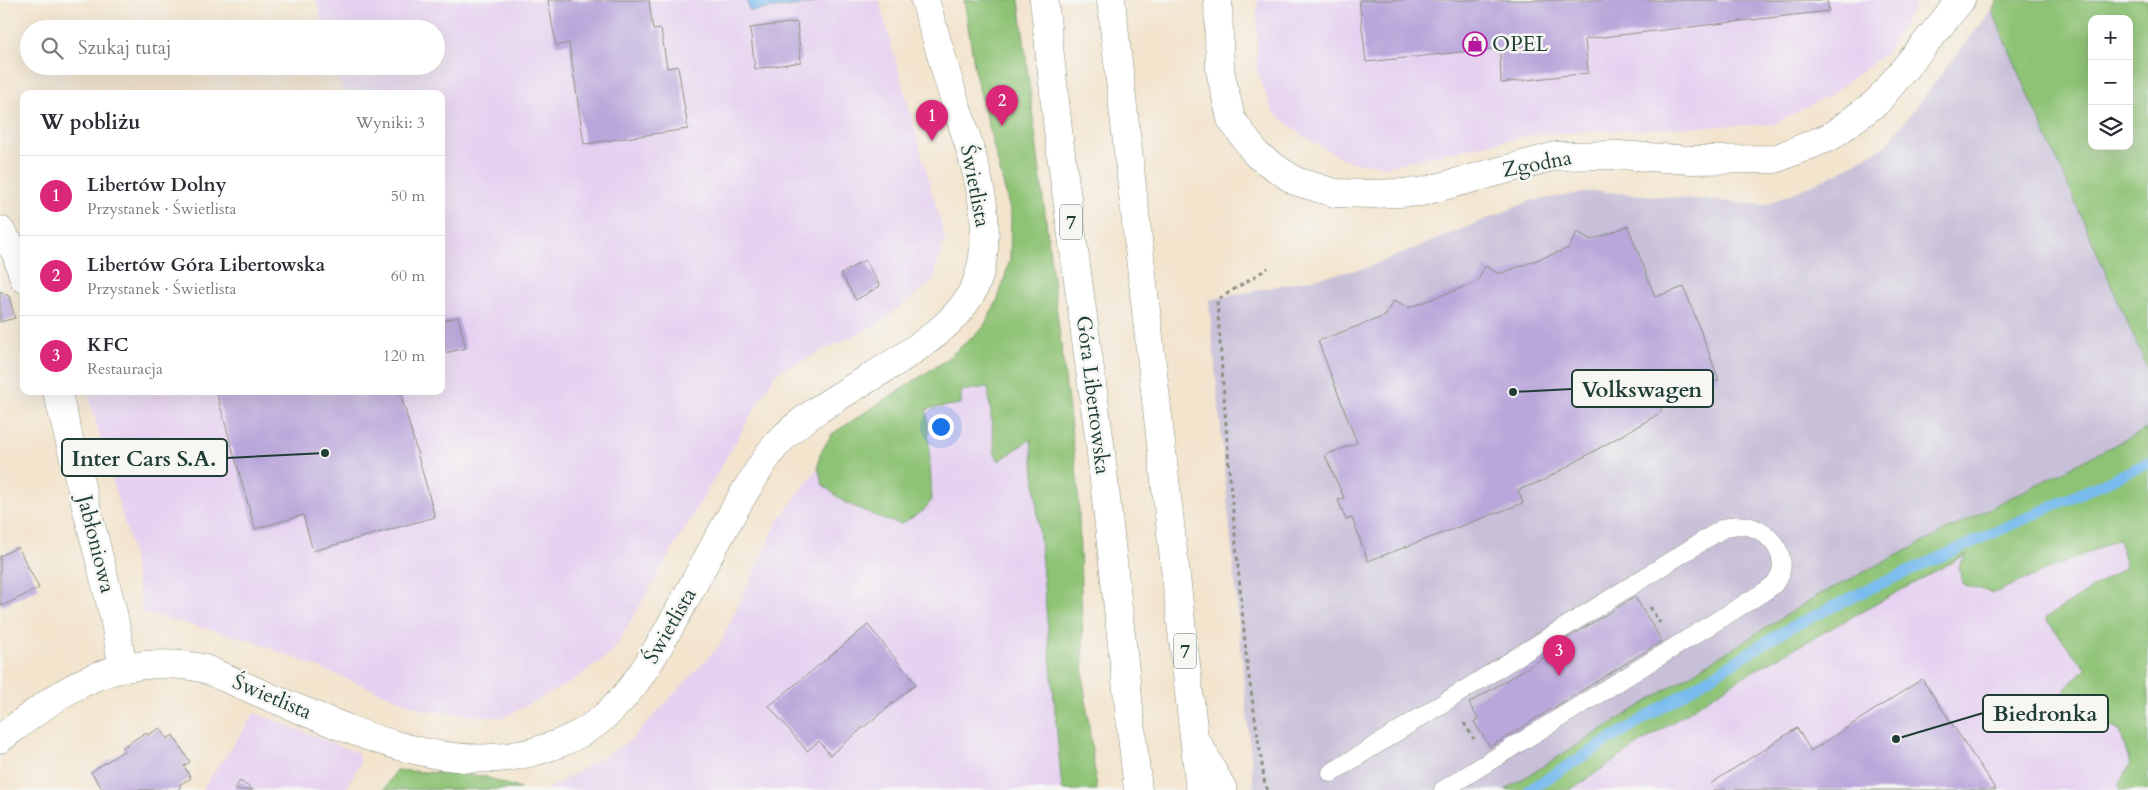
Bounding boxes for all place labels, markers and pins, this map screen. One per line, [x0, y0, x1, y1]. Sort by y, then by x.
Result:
place label: OPEL [1492, 30, 1549, 59]
shop icon: OPEL [1462, 31, 1488, 57]
pin: 2 [986, 85, 1018, 126]
pin: 1 [916, 100, 948, 141]
callout: Volkswagen [1572, 370, 1713, 407]
callout: Inter Cars S.A. [62, 439, 227, 476]
pin: 3 [1543, 635, 1575, 676]
callout: Biedronka [1983, 695, 2108, 732]

